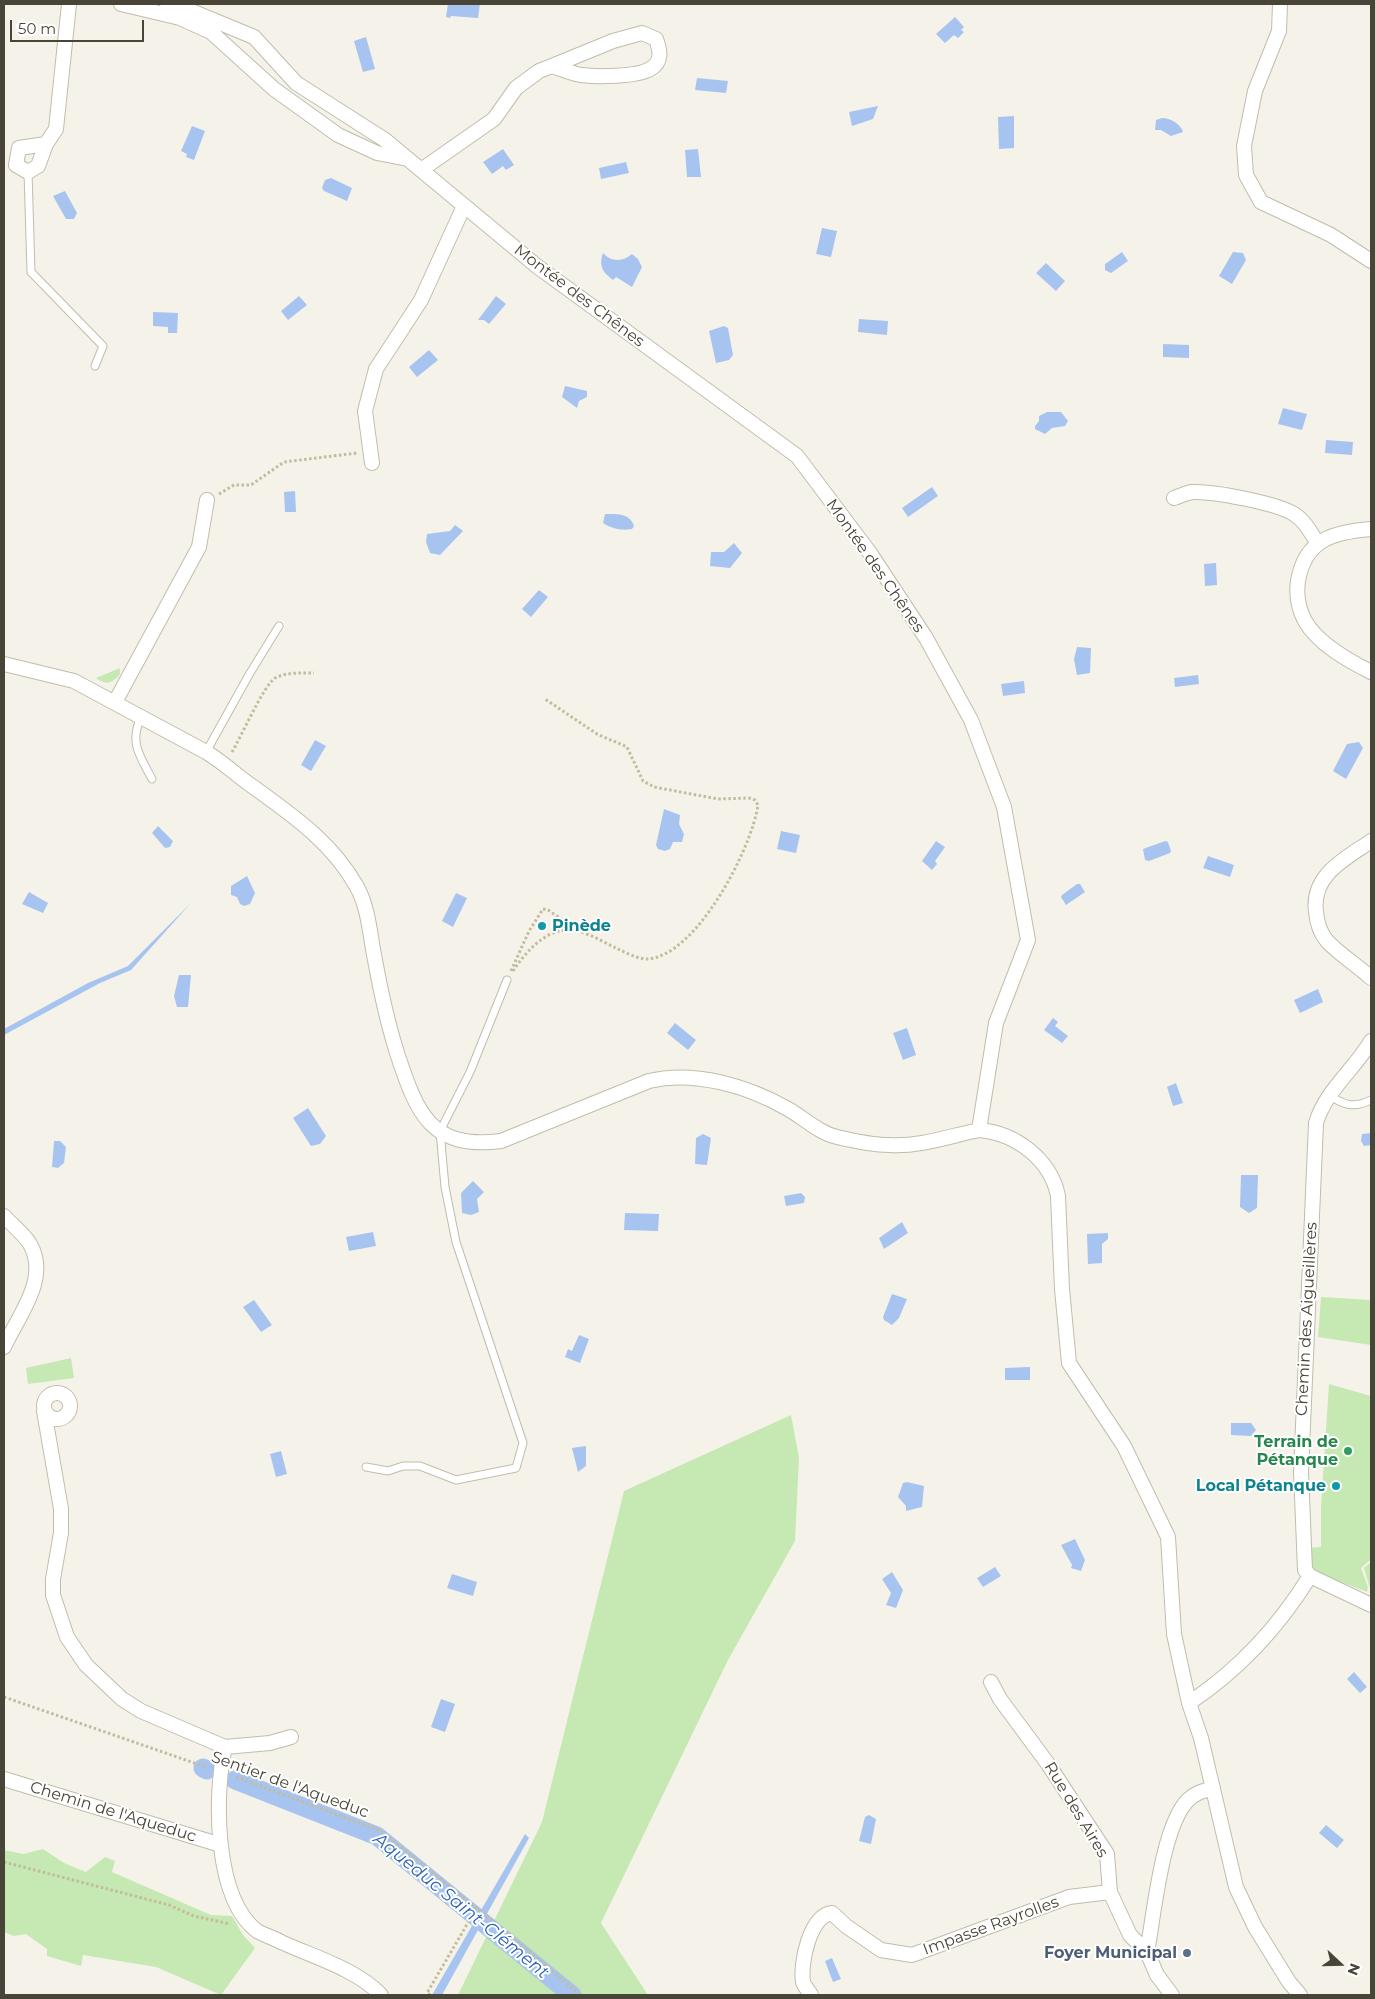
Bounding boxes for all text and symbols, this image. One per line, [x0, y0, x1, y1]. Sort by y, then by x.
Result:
scale bar [12, 10, 146, 42]
text: 50 m [18, 19, 56, 38]
street label: Montée des Chênes [510, 241, 648, 351]
street label: Montée des Chênes [822, 496, 928, 636]
place label: Pinède [552, 916, 611, 936]
marker: Pinède [536, 920, 548, 932]
street label: Chemin des Aigueillères [1292, 1222, 1322, 1416]
place label: Terrain de Pétanque [1254, 1432, 1338, 1470]
marker: Terrain de Pétanque [1342, 1445, 1354, 1457]
place label: Local Pétanque [1196, 1476, 1326, 1496]
marker: Local Pétanque [1330, 1480, 1342, 1492]
street label: Sentier de l'Aqueduc [209, 1748, 371, 1822]
street label: Rue des Aires [1040, 1759, 1112, 1861]
street label: Chemin de l'Aqueduc [28, 1778, 198, 1846]
water label: Aqueduc Saint-Clément [369, 1828, 553, 1984]
street label: Impasse Rayrolles [920, 1893, 1062, 1959]
north arrow [1315, 1939, 1365, 1989]
place label: Foyer Municipal [1044, 1943, 1177, 1963]
marker: Foyer Municipal [1181, 1947, 1193, 1959]
text: N [1344, 1961, 1364, 1978]

